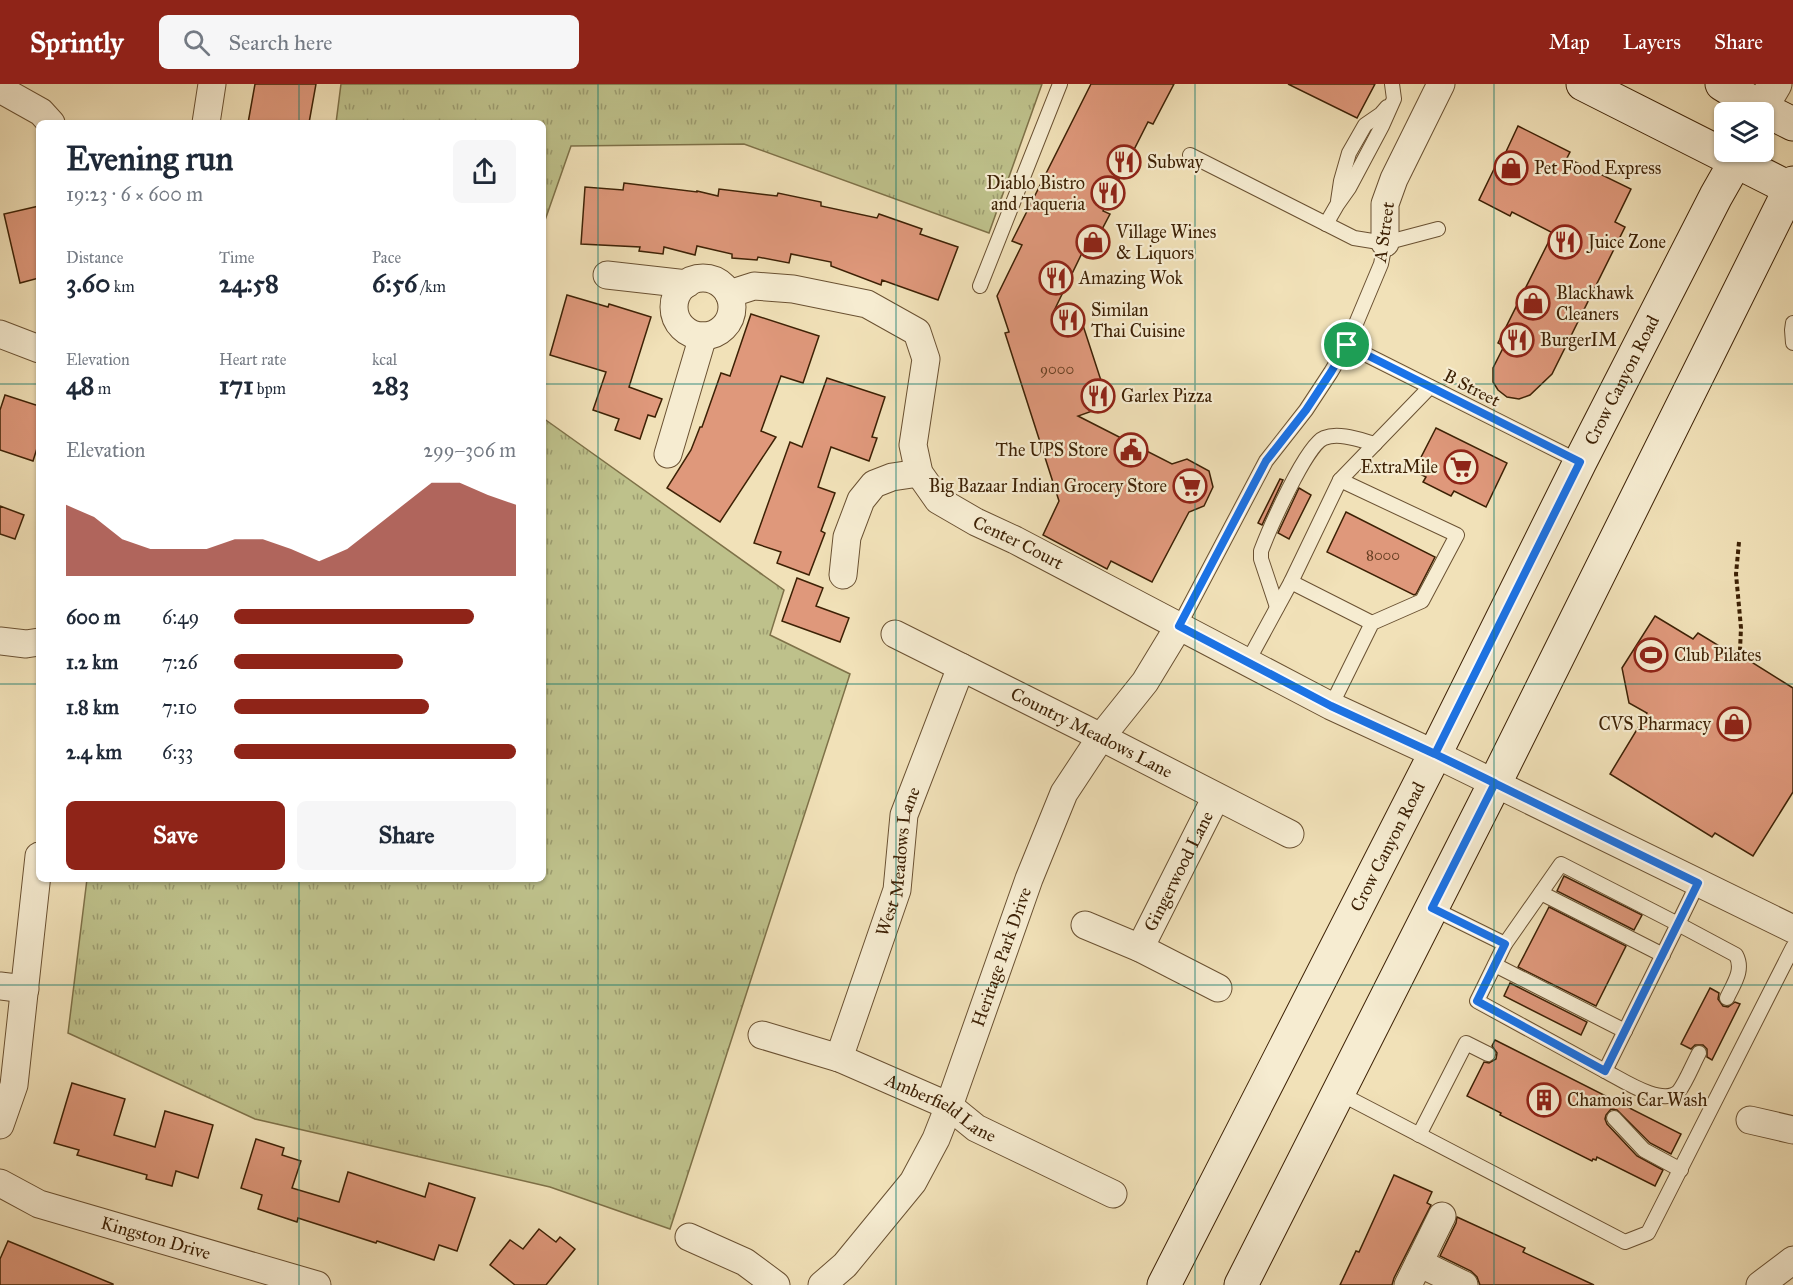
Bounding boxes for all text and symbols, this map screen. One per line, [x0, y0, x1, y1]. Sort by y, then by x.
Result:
search box [159, 15, 579, 69]
text: Sprintly [30, 25, 123, 60]
icon: search [180, 26, 213, 59]
text: Search here [228, 29, 332, 56]
text: Map [1549, 29, 1590, 55]
text: Layers [1623, 29, 1681, 55]
text: Share [1714, 29, 1763, 55]
map controls [1714, 102, 1774, 162]
button: layers [1714, 102, 1774, 162]
text: Evening run [66, 139, 233, 179]
button: share [453, 140, 516, 203]
restaurant icon: Subway [1106, 144, 1142, 180]
shop icon: Pet Food Express [1493, 150, 1529, 186]
place label: Subway [1147, 151, 1204, 173]
place label: Pet Food Express [1534, 157, 1661, 179]
place label: Diablo Bistro and Taqueria [986, 172, 1085, 216]
restaurant icon: Diablo Bistro and Taqueria [1090, 175, 1126, 211]
text: 19:23 · 6 × 600 m [66, 182, 203, 206]
street label: A Street [1369, 200, 1399, 265]
place label: Village Wines & Liquors [1115, 221, 1216, 265]
shop icon: Village Wines & Liquors [1075, 224, 1111, 260]
restaurant icon: Juice Zone [1547, 224, 1583, 260]
place label: Juice Zone [1586, 231, 1666, 254]
text: Distance [66, 248, 123, 267]
text: Time [219, 248, 254, 267]
text: Pace [372, 248, 401, 267]
restaurant icon: Amazing Wok [1038, 260, 1074, 296]
text: 3.60 [66, 267, 110, 299]
text: 24:58 [219, 267, 279, 299]
text: 6:56 [372, 267, 417, 299]
place label: Amazing Wok [1078, 267, 1184, 290]
text: km [110, 277, 135, 296]
text: /km [417, 277, 446, 296]
place label: Blackhawk Cleaners [1556, 282, 1634, 325]
shop icon: Blackhawk Cleaners [1515, 285, 1551, 321]
place label: Similan Thai Cuisine [1091, 299, 1185, 342]
restaurant icon: Similan Thai Cuisine [1050, 302, 1086, 338]
street label: Crow Canyon Road [1580, 312, 1664, 449]
pin [1321, 319, 1372, 370]
restaurant icon: BurgerIM [1499, 322, 1535, 358]
icon: arrive [1330, 328, 1363, 361]
place label: BurgerIM [1540, 329, 1617, 352]
text: Elevation [66, 350, 130, 369]
text: Heart rate [219, 350, 286, 369]
text: kcal [372, 350, 397, 369]
house number: 9000 [1040, 360, 1074, 378]
street label: B Street [1440, 364, 1505, 412]
text: 48 [66, 369, 94, 401]
text: 171 [219, 369, 253, 401]
text: 283 [372, 369, 409, 401]
restaurant icon: Garlex Pizza [1080, 378, 1116, 414]
text: m [94, 379, 111, 398]
text: bpm [253, 379, 286, 398]
place label: Garlex Pizza [1121, 385, 1212, 407]
public building icon: The UPS Store [1113, 432, 1149, 468]
text: Elevation [66, 438, 145, 462]
text: 299–306 m [423, 438, 516, 462]
place label: The UPS Store [996, 439, 1108, 461]
supermarket icon: ExtraMile [1443, 449, 1479, 485]
place label: ExtraMile [1361, 456, 1438, 478]
supermarket icon: Big Bazaar Indian Grocery Store [1172, 468, 1208, 504]
place label: Big Bazaar Indian Grocery Store [928, 475, 1167, 498]
street label: Center Court [969, 511, 1068, 575]
house number: 8000 [1366, 546, 1400, 564]
text: 600 m [66, 605, 121, 629]
text: 6:49 [162, 605, 199, 629]
sports icon: Club Pilates [1633, 637, 1669, 673]
place label: Club Pilates [1674, 644, 1761, 666]
text: 1.2 km [66, 650, 118, 674]
text: 7:26 [162, 650, 198, 674]
street label: Country Meadows Lane [1007, 683, 1176, 783]
text: 1.8 km [66, 695, 119, 719]
text: 7:10 [162, 695, 197, 719]
shop icon: CVS Pharmacy [1716, 706, 1752, 742]
place label: CVS Pharmacy [1599, 713, 1712, 735]
text: 2.4 km [66, 740, 122, 764]
text: 6:33 [162, 740, 193, 764]
street label: Crow Canyon Road [1345, 778, 1430, 915]
street label: West Meadows Lane [871, 784, 925, 939]
button: Save [66, 801, 285, 870]
button: Share [297, 801, 516, 870]
street label: Gingerwood Lane [1139, 807, 1218, 935]
street label: Heritage Park Drive [967, 884, 1036, 1030]
street label: Amberfield Lane [881, 1068, 1000, 1147]
building icon: Chamois Car Wash [1526, 1082, 1562, 1118]
place label: Chamois Car Wash [1567, 1089, 1707, 1111]
street label: Kingston Drive [98, 1212, 213, 1264]

